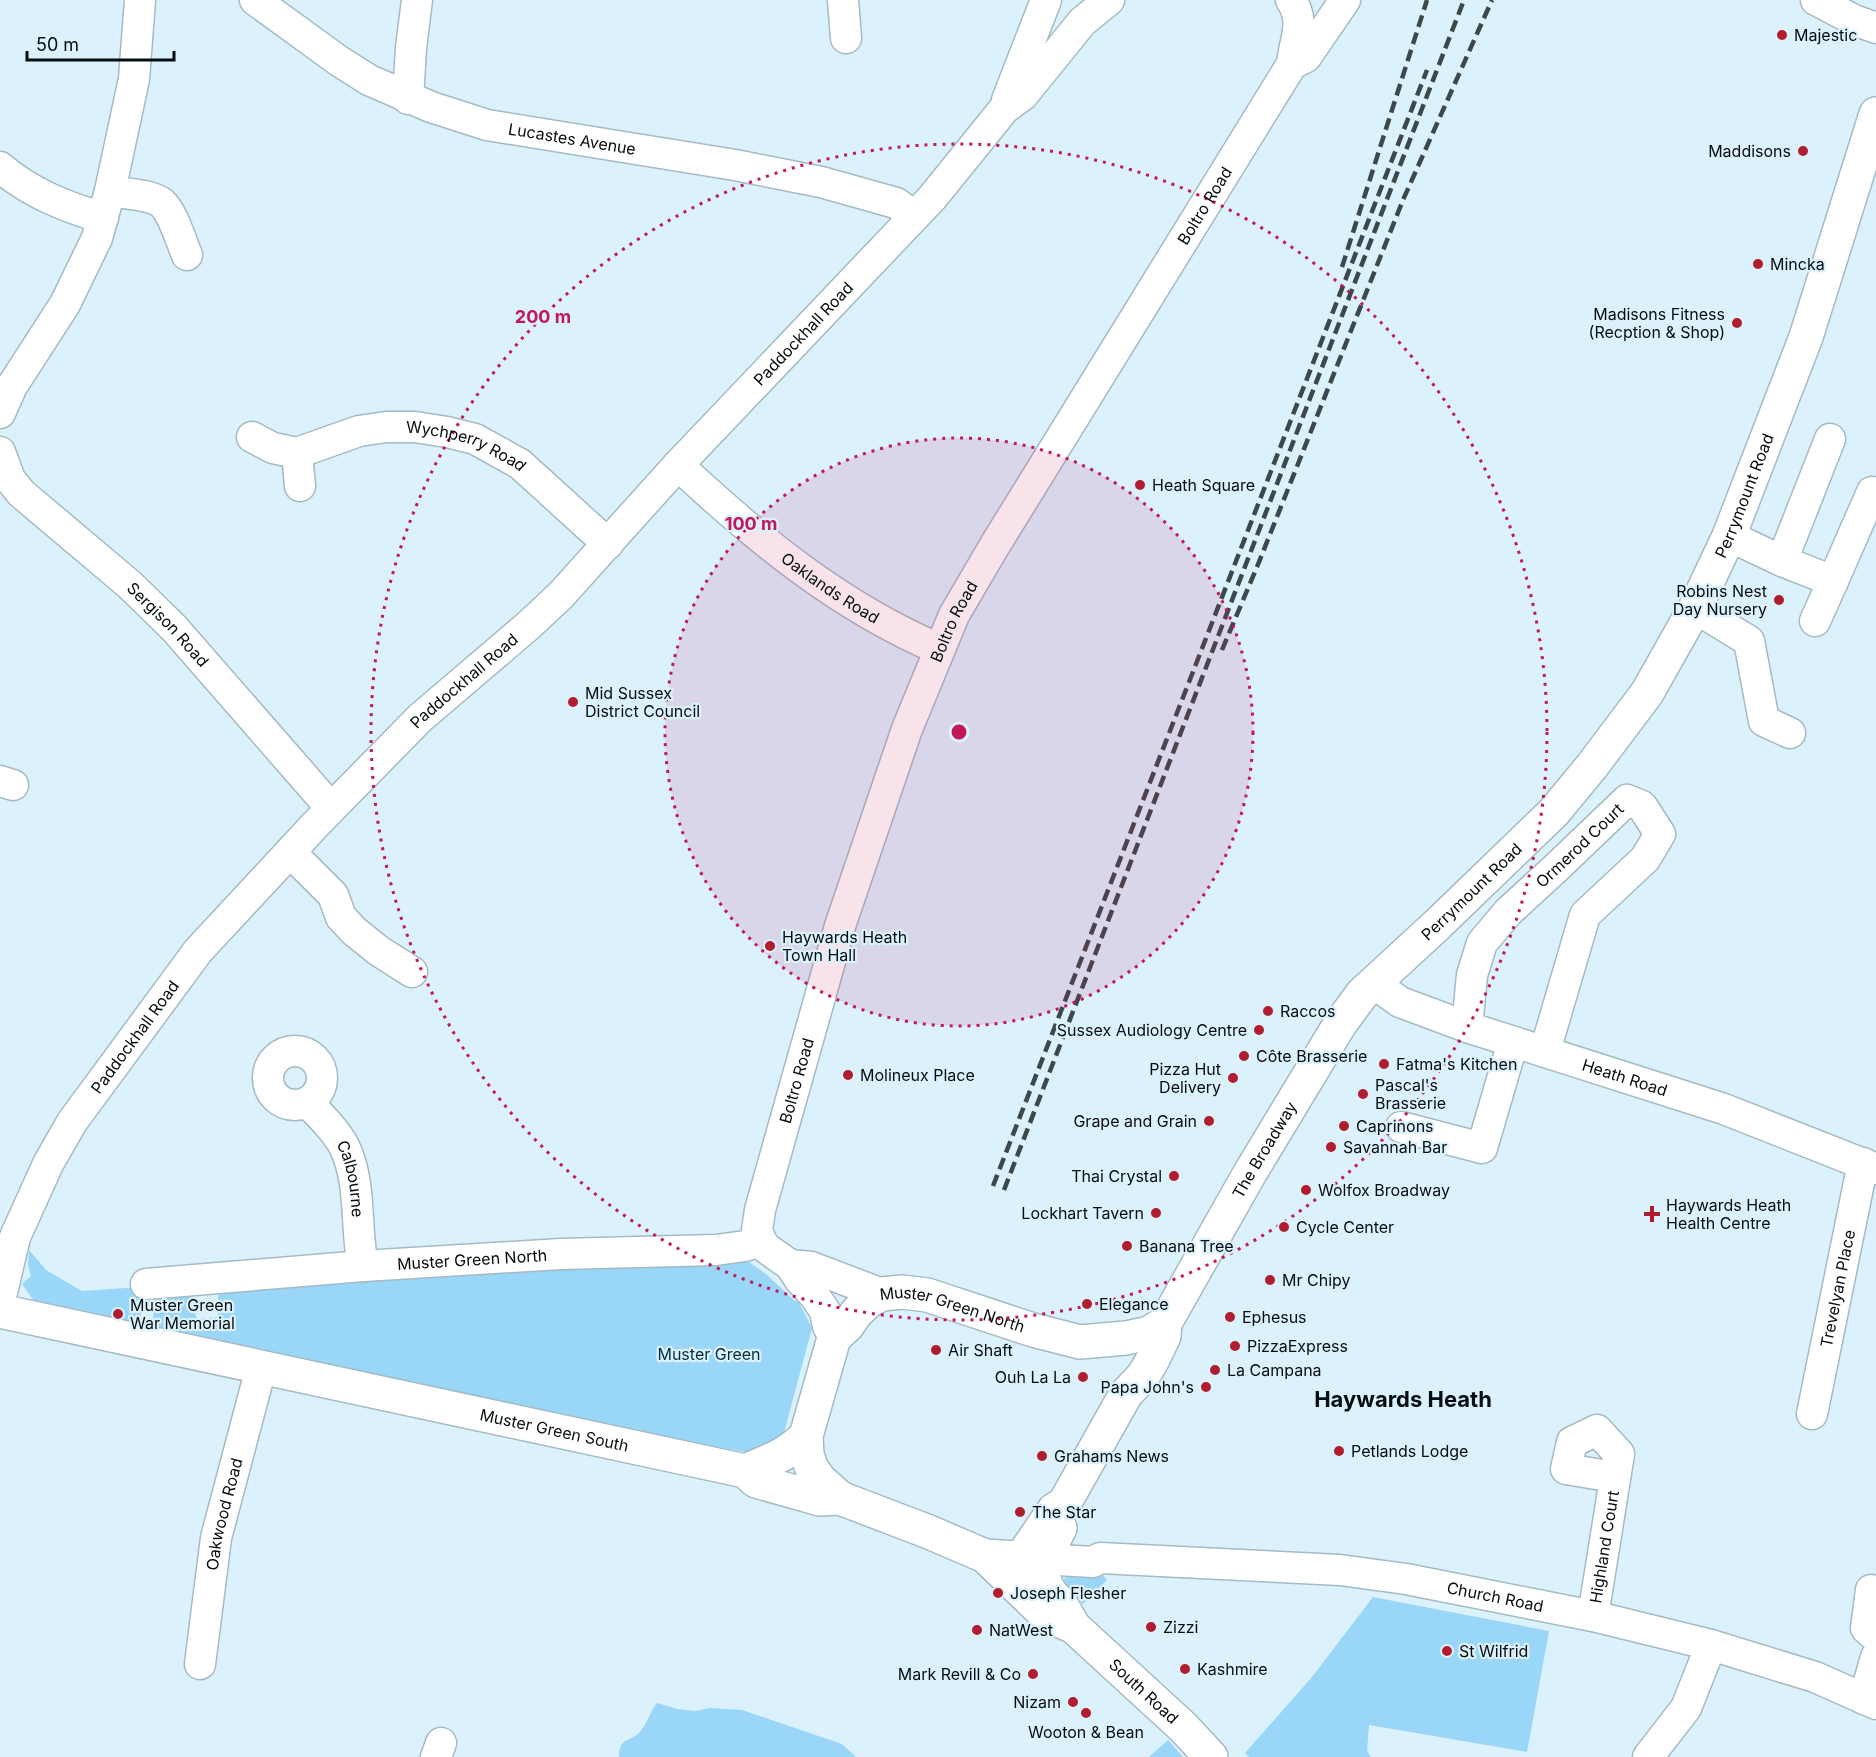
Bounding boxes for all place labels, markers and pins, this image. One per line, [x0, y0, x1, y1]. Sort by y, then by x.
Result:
place label: Majestic [1794, 25, 1857, 45]
marker: Majestic [1775, 28, 1789, 42]
place label: Maddisons [1708, 141, 1791, 161]
marker: Maddisons [1796, 144, 1810, 158]
place label: Mincka [1770, 254, 1825, 274]
marker: Mincka [1751, 257, 1765, 271]
place label: Madisons Fitness (Recption & Shop) [1589, 304, 1725, 342]
marker: Madisons Fitness (Recption & Shop) [1730, 316, 1744, 330]
place label: Heath Square [1152, 475, 1255, 495]
marker: Heath Square [1133, 478, 1147, 492]
place label: Robins Nest Day Nursery [1673, 581, 1767, 619]
marker: Robins Nest Day Nursery [1772, 593, 1786, 607]
place label: Mid Sussex District Council [585, 683, 700, 721]
marker: Mid Sussex District Council [566, 695, 580, 709]
centre of rings [949, 722, 969, 742]
place label: Haywards Heath Town Hall [782, 927, 907, 965]
marker: Haywards Heath Town Hall [763, 939, 777, 953]
place label: Raccos [1280, 1001, 1336, 1021]
marker: Raccos [1261, 1004, 1275, 1018]
place label: Sussex Audiology Centre [1057, 1020, 1247, 1040]
marker: Sussex Audiology Centre [1252, 1023, 1266, 1037]
place label: Côte Brasserie [1256, 1046, 1367, 1066]
marker: Côte Brasserie [1237, 1049, 1251, 1063]
place label: Fatma's Kitchen [1396, 1054, 1517, 1074]
marker: Fatma's Kitchen [1377, 1057, 1391, 1071]
place label: Pizza Hut Delivery [1149, 1059, 1221, 1097]
place label: Molineux Place [860, 1065, 975, 1085]
marker: Molineux Place [841, 1068, 855, 1082]
marker: Pizza Hut Delivery [1226, 1071, 1240, 1085]
place label: Pascal's Brasserie [1375, 1075, 1446, 1113]
marker: Pascal's Brasserie [1356, 1087, 1370, 1101]
place label: Grape and Grain [1073, 1111, 1197, 1131]
marker: Grape and Grain [1202, 1114, 1216, 1128]
place label: Caprinons [1356, 1116, 1434, 1136]
marker: Caprinons [1337, 1119, 1351, 1133]
place label: Savannah Bar [1343, 1137, 1447, 1157]
marker: Savannah Bar [1324, 1140, 1338, 1154]
place label: Thai Crystal [1071, 1166, 1162, 1186]
marker: Thai Crystal [1167, 1169, 1181, 1183]
place label: Wolfox Broadway [1318, 1180, 1450, 1200]
marker: Wolfox Broadway [1299, 1183, 1313, 1197]
place label: Haywards Heath Health Centre [1666, 1195, 1791, 1233]
place label: Lockhart Tavern [1021, 1203, 1144, 1223]
marker: Haywards Heath Health Centre [1643, 1205, 1661, 1223]
marker: Lockhart Tavern [1149, 1206, 1163, 1220]
place label: Cycle Center [1296, 1217, 1394, 1237]
marker: Cycle Center [1277, 1220, 1291, 1234]
place label: Banana Tree [1139, 1236, 1234, 1256]
marker: Banana Tree [1120, 1239, 1134, 1253]
place label: Mr Chipy [1282, 1270, 1350, 1290]
marker: Mr Chipy [1263, 1273, 1277, 1287]
place label: Elegance [1099, 1294, 1169, 1314]
place label: Muster Green War Memorial [130, 1295, 235, 1333]
marker: Elegance [1080, 1297, 1094, 1311]
marker: Muster Green War Memorial [111, 1307, 125, 1321]
place label: Ephesus [1242, 1307, 1307, 1327]
marker: Ephesus [1223, 1310, 1237, 1324]
place label: PizzaExpress [1247, 1336, 1348, 1356]
marker: PizzaExpress [1228, 1339, 1242, 1353]
place label: Air Shaft [948, 1340, 1013, 1360]
marker: Air Shaft [929, 1343, 943, 1357]
place label: La Campana [1227, 1360, 1322, 1380]
marker: La Campana [1208, 1363, 1222, 1377]
place label: Ouh La La [995, 1367, 1071, 1387]
marker: Ouh La La [1076, 1370, 1090, 1384]
place label: Papa John's [1100, 1377, 1194, 1397]
marker: Papa John's [1199, 1380, 1213, 1394]
place label: Petlands Lodge [1351, 1441, 1468, 1461]
marker: Petlands Lodge [1332, 1444, 1346, 1458]
place label: Grahams News [1054, 1446, 1169, 1466]
marker: Grahams News [1035, 1449, 1049, 1463]
place label: The Star [1032, 1502, 1096, 1522]
marker: The Star [1013, 1505, 1027, 1519]
place label: Joseph Flesher [1010, 1583, 1126, 1603]
marker: Joseph Flesher [991, 1586, 1005, 1600]
place label: Zizzi [1163, 1617, 1198, 1637]
place label: NatWest [989, 1620, 1053, 1640]
marker: Zizzi [1144, 1620, 1158, 1634]
marker: NatWest [970, 1623, 984, 1637]
place label: St Wilfrid [1459, 1641, 1528, 1661]
marker: St Wilfrid [1440, 1644, 1454, 1658]
place label: Kashmire [1197, 1659, 1268, 1679]
marker: Kashmire [1178, 1662, 1192, 1676]
place label: Mark Revill & Co [898, 1664, 1021, 1684]
marker: Mark Revill & Co [1026, 1667, 1040, 1681]
place label: Nizam [1013, 1692, 1061, 1712]
marker: Nizam [1066, 1695, 1080, 1709]
marker: Wooton & Bean [1079, 1706, 1093, 1720]
place label: Wooton & Bean [1028, 1722, 1144, 1742]

